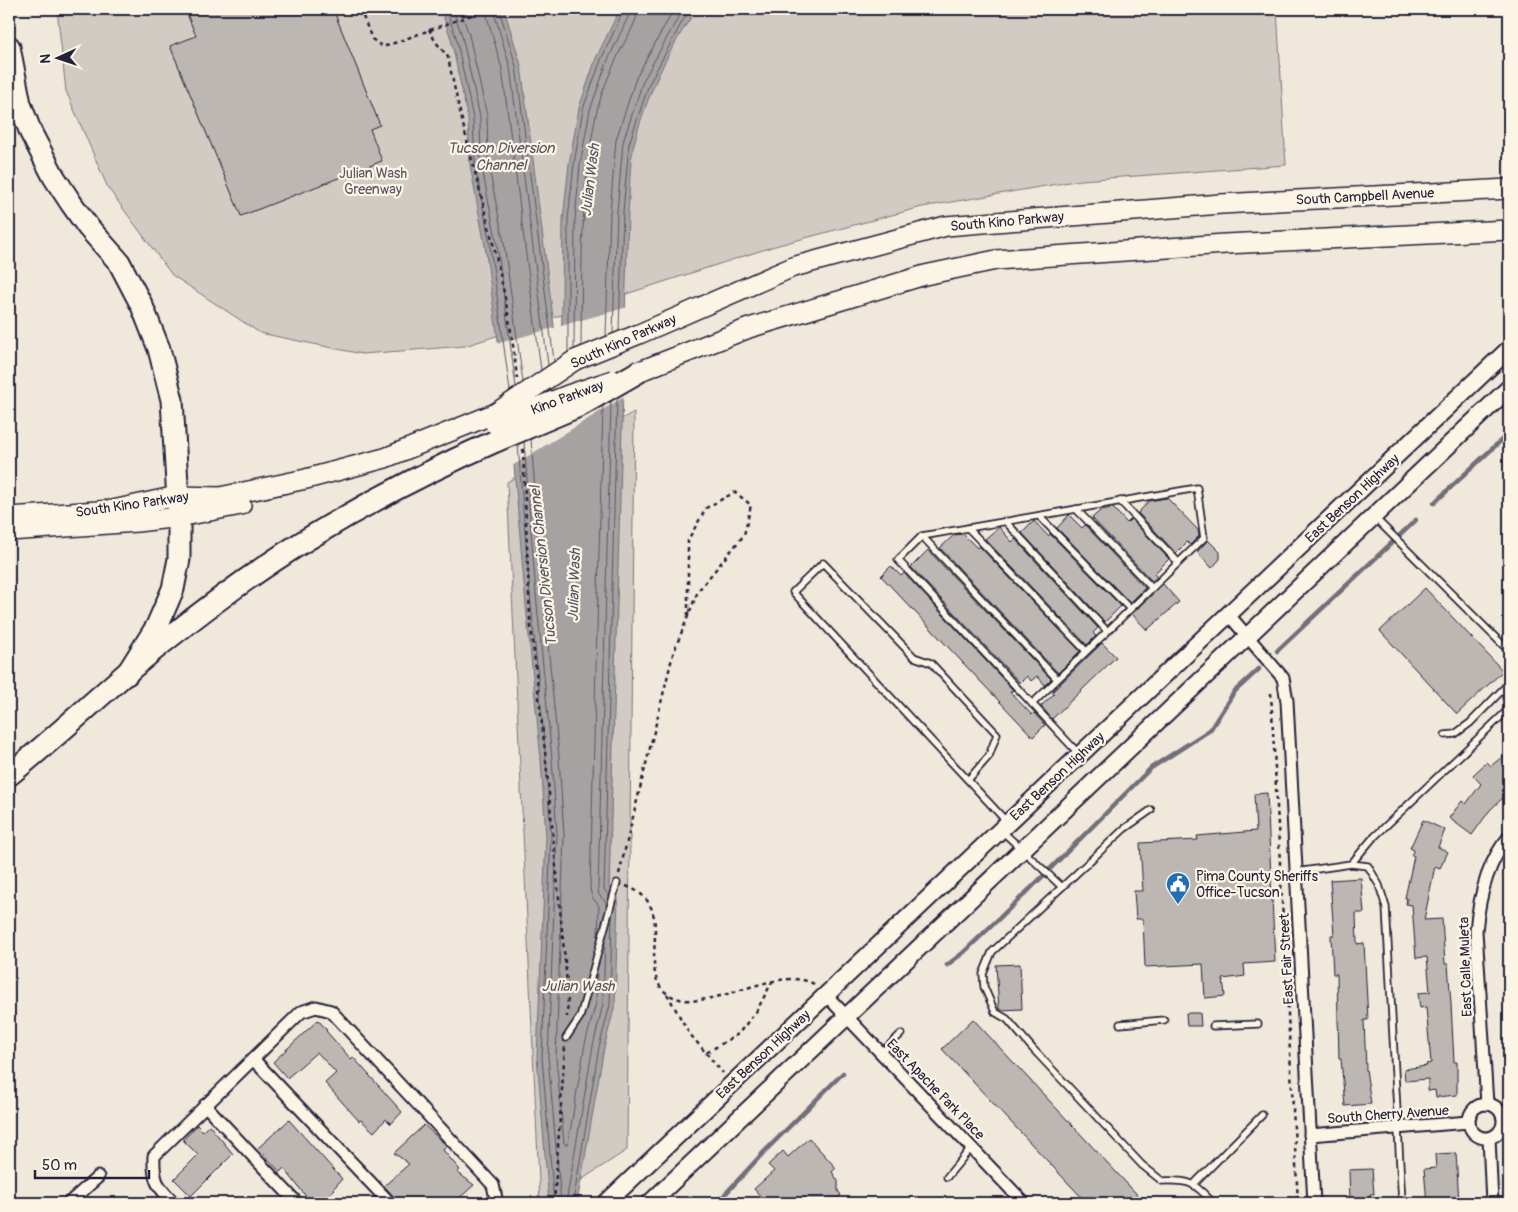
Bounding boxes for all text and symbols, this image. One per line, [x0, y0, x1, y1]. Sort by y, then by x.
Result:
north arrow [32, 32, 82, 82]
text: N [37, 53, 54, 64]
water label: Tucson Diversion Channel [447, 139, 556, 175]
water label: Julian Wash [577, 142, 604, 217]
park label: Julian Wash Greenway [339, 165, 407, 198]
street label: South Campbell Avenue [1295, 184, 1435, 209]
street label: South Kino Parkway [950, 208, 1065, 235]
street label: South Kino Parkway [568, 311, 679, 372]
street label: Kino Parkway [529, 376, 606, 418]
street label: East Benson Highway [1302, 450, 1403, 546]
water label: Tucson Diversion Channel [525, 483, 561, 647]
street label: South Kino Parkway [74, 488, 190, 521]
water label: Julian Wash [564, 547, 585, 622]
street label: East Benson Highway [1007, 728, 1108, 824]
place label: Pima County Sheriffs Office-Tucson [1196, 868, 1319, 901]
public building icon: Pima County Sheriffs Office-Tucson [1165, 871, 1191, 905]
street label: East Fair Street [1276, 913, 1297, 1005]
street label: East Calle Muleta [1455, 917, 1476, 1017]
water label: Julian Wash [542, 977, 615, 996]
street label: East Benson Highway [713, 1006, 814, 1102]
street label: East Apache Park Place [883, 1035, 988, 1143]
street label: South Cherry Avenue [1327, 1102, 1450, 1127]
scale bar [35, 1147, 149, 1179]
text: 50 m [42, 1156, 77, 1175]

